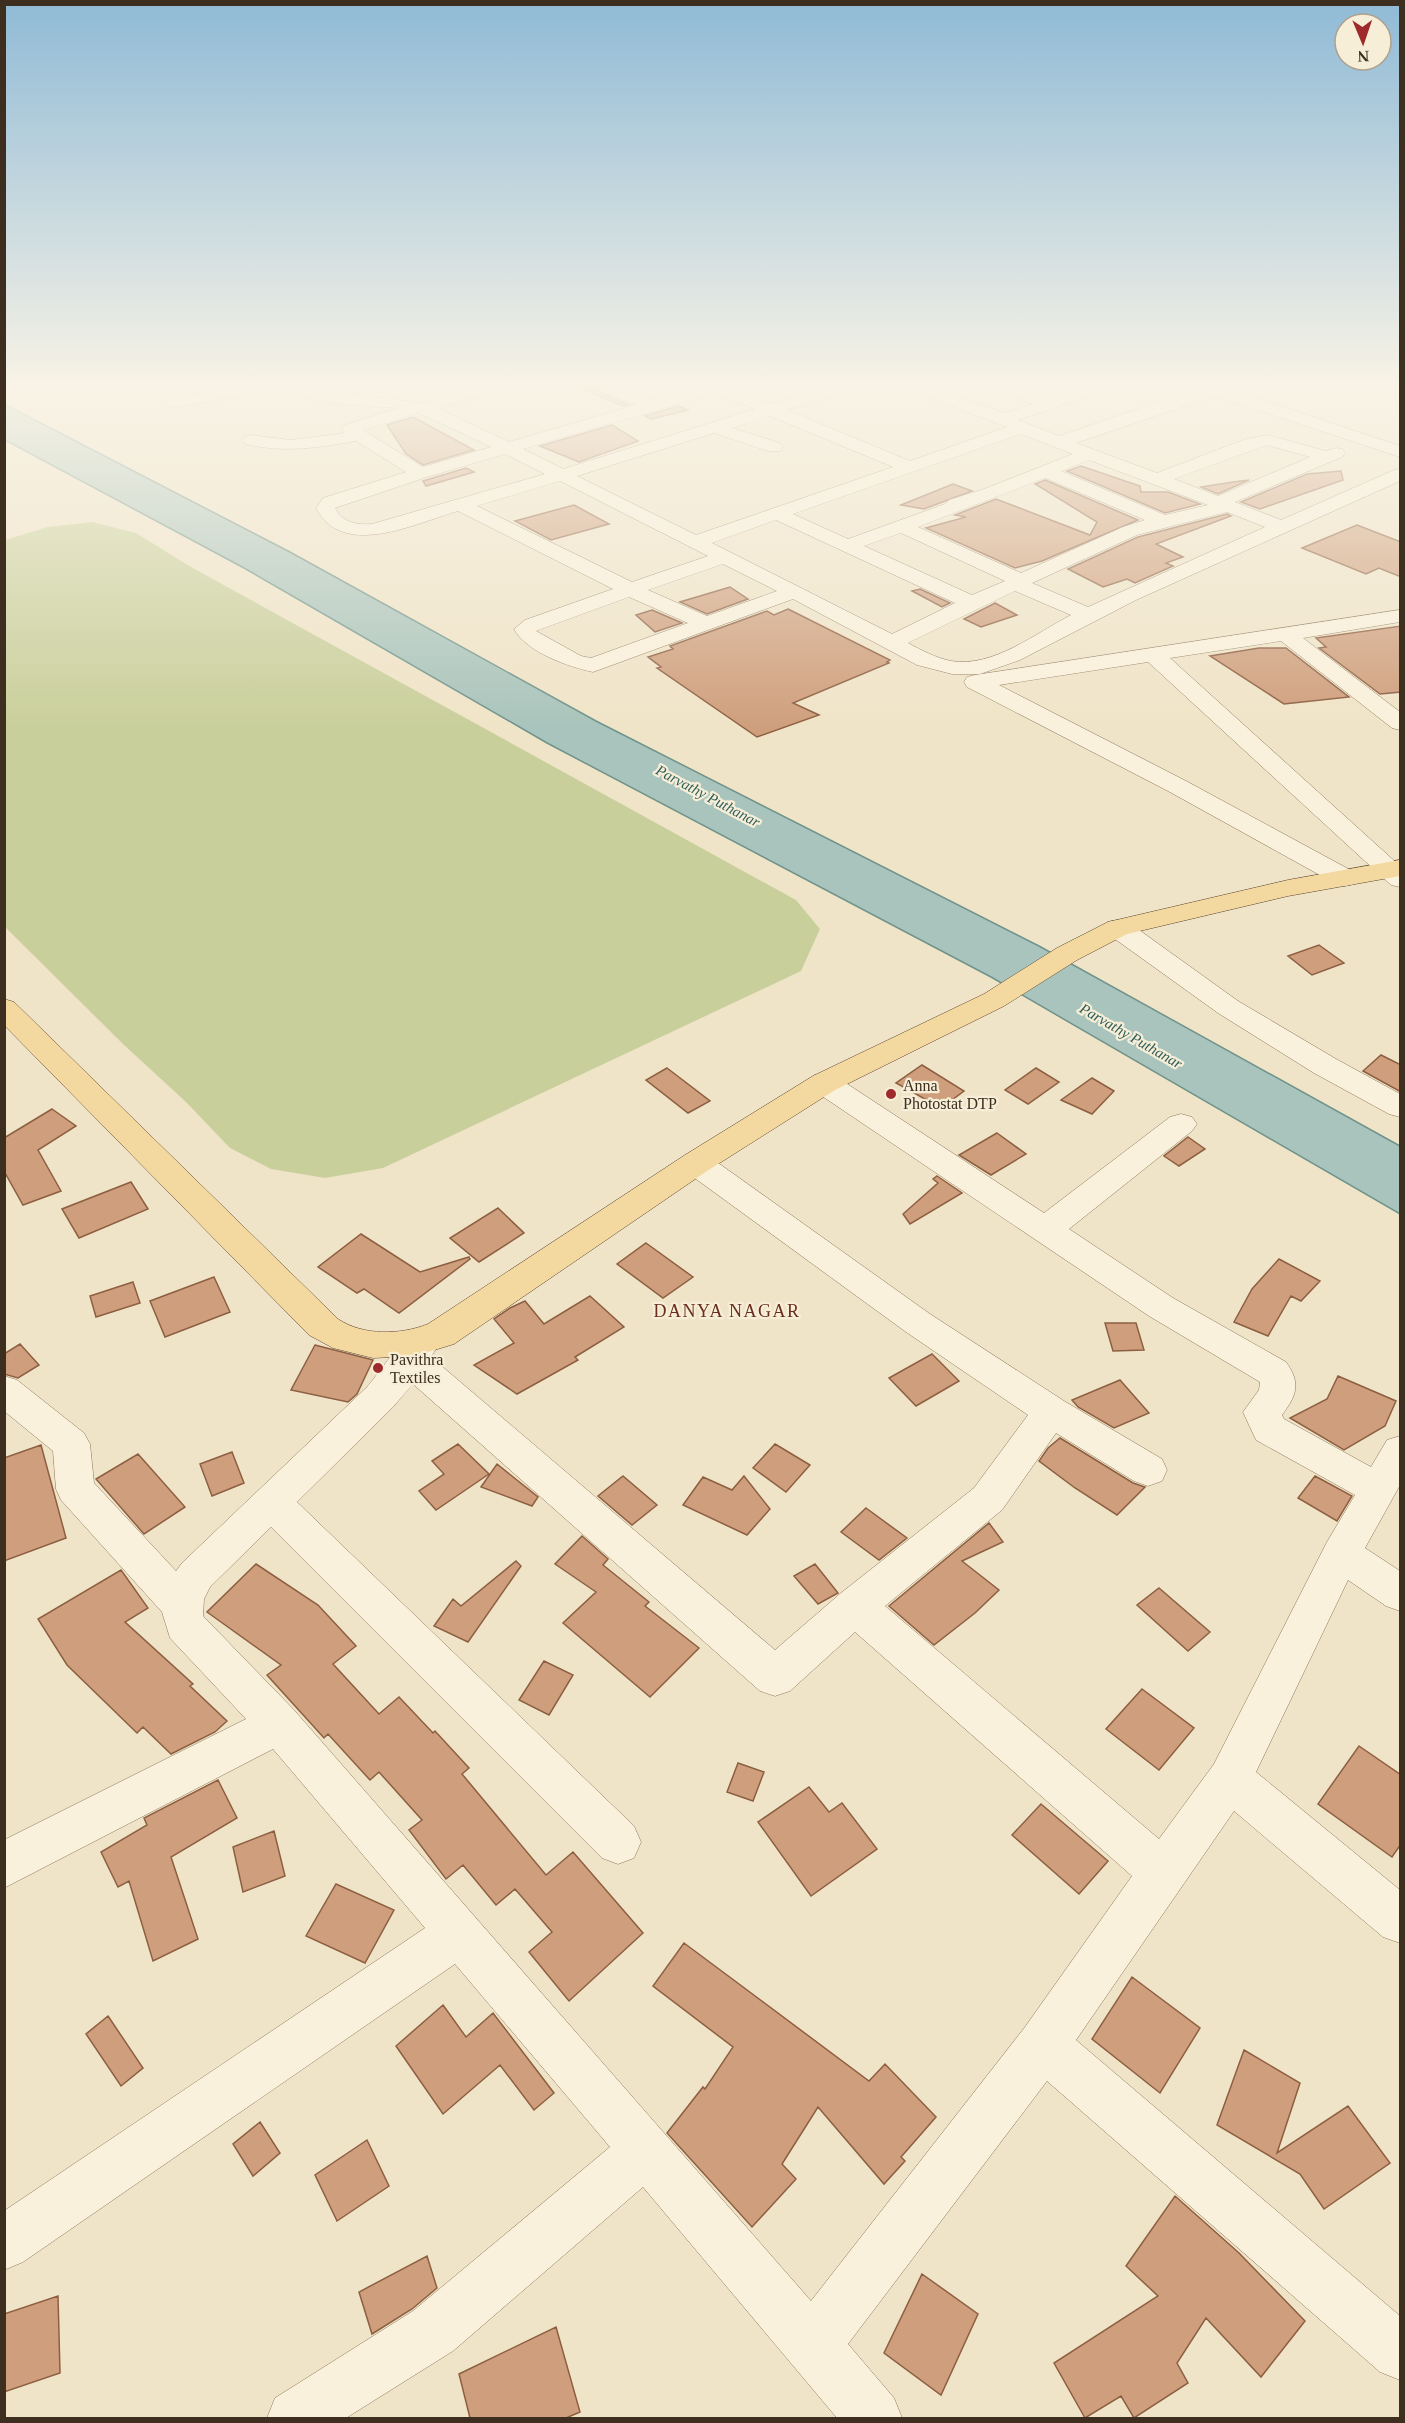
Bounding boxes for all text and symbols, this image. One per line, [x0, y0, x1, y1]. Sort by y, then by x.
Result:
north arrow [1333, 12, 1393, 72]
text: N [1357, 48, 1370, 65]
water label: Parvathy Puthanar [652, 761, 763, 830]
water label: Parvathy Puthanar [1076, 1000, 1185, 1072]
place label: Anna Photostat DTP [903, 1077, 997, 1112]
marker: Anna Photostat DTP [884, 1087, 898, 1101]
district label: DANYA NAGAR [653, 1301, 801, 1321]
place label: Pavithra Textiles [390, 1351, 443, 1386]
marker: Pavithra Textiles [371, 1361, 385, 1375]

